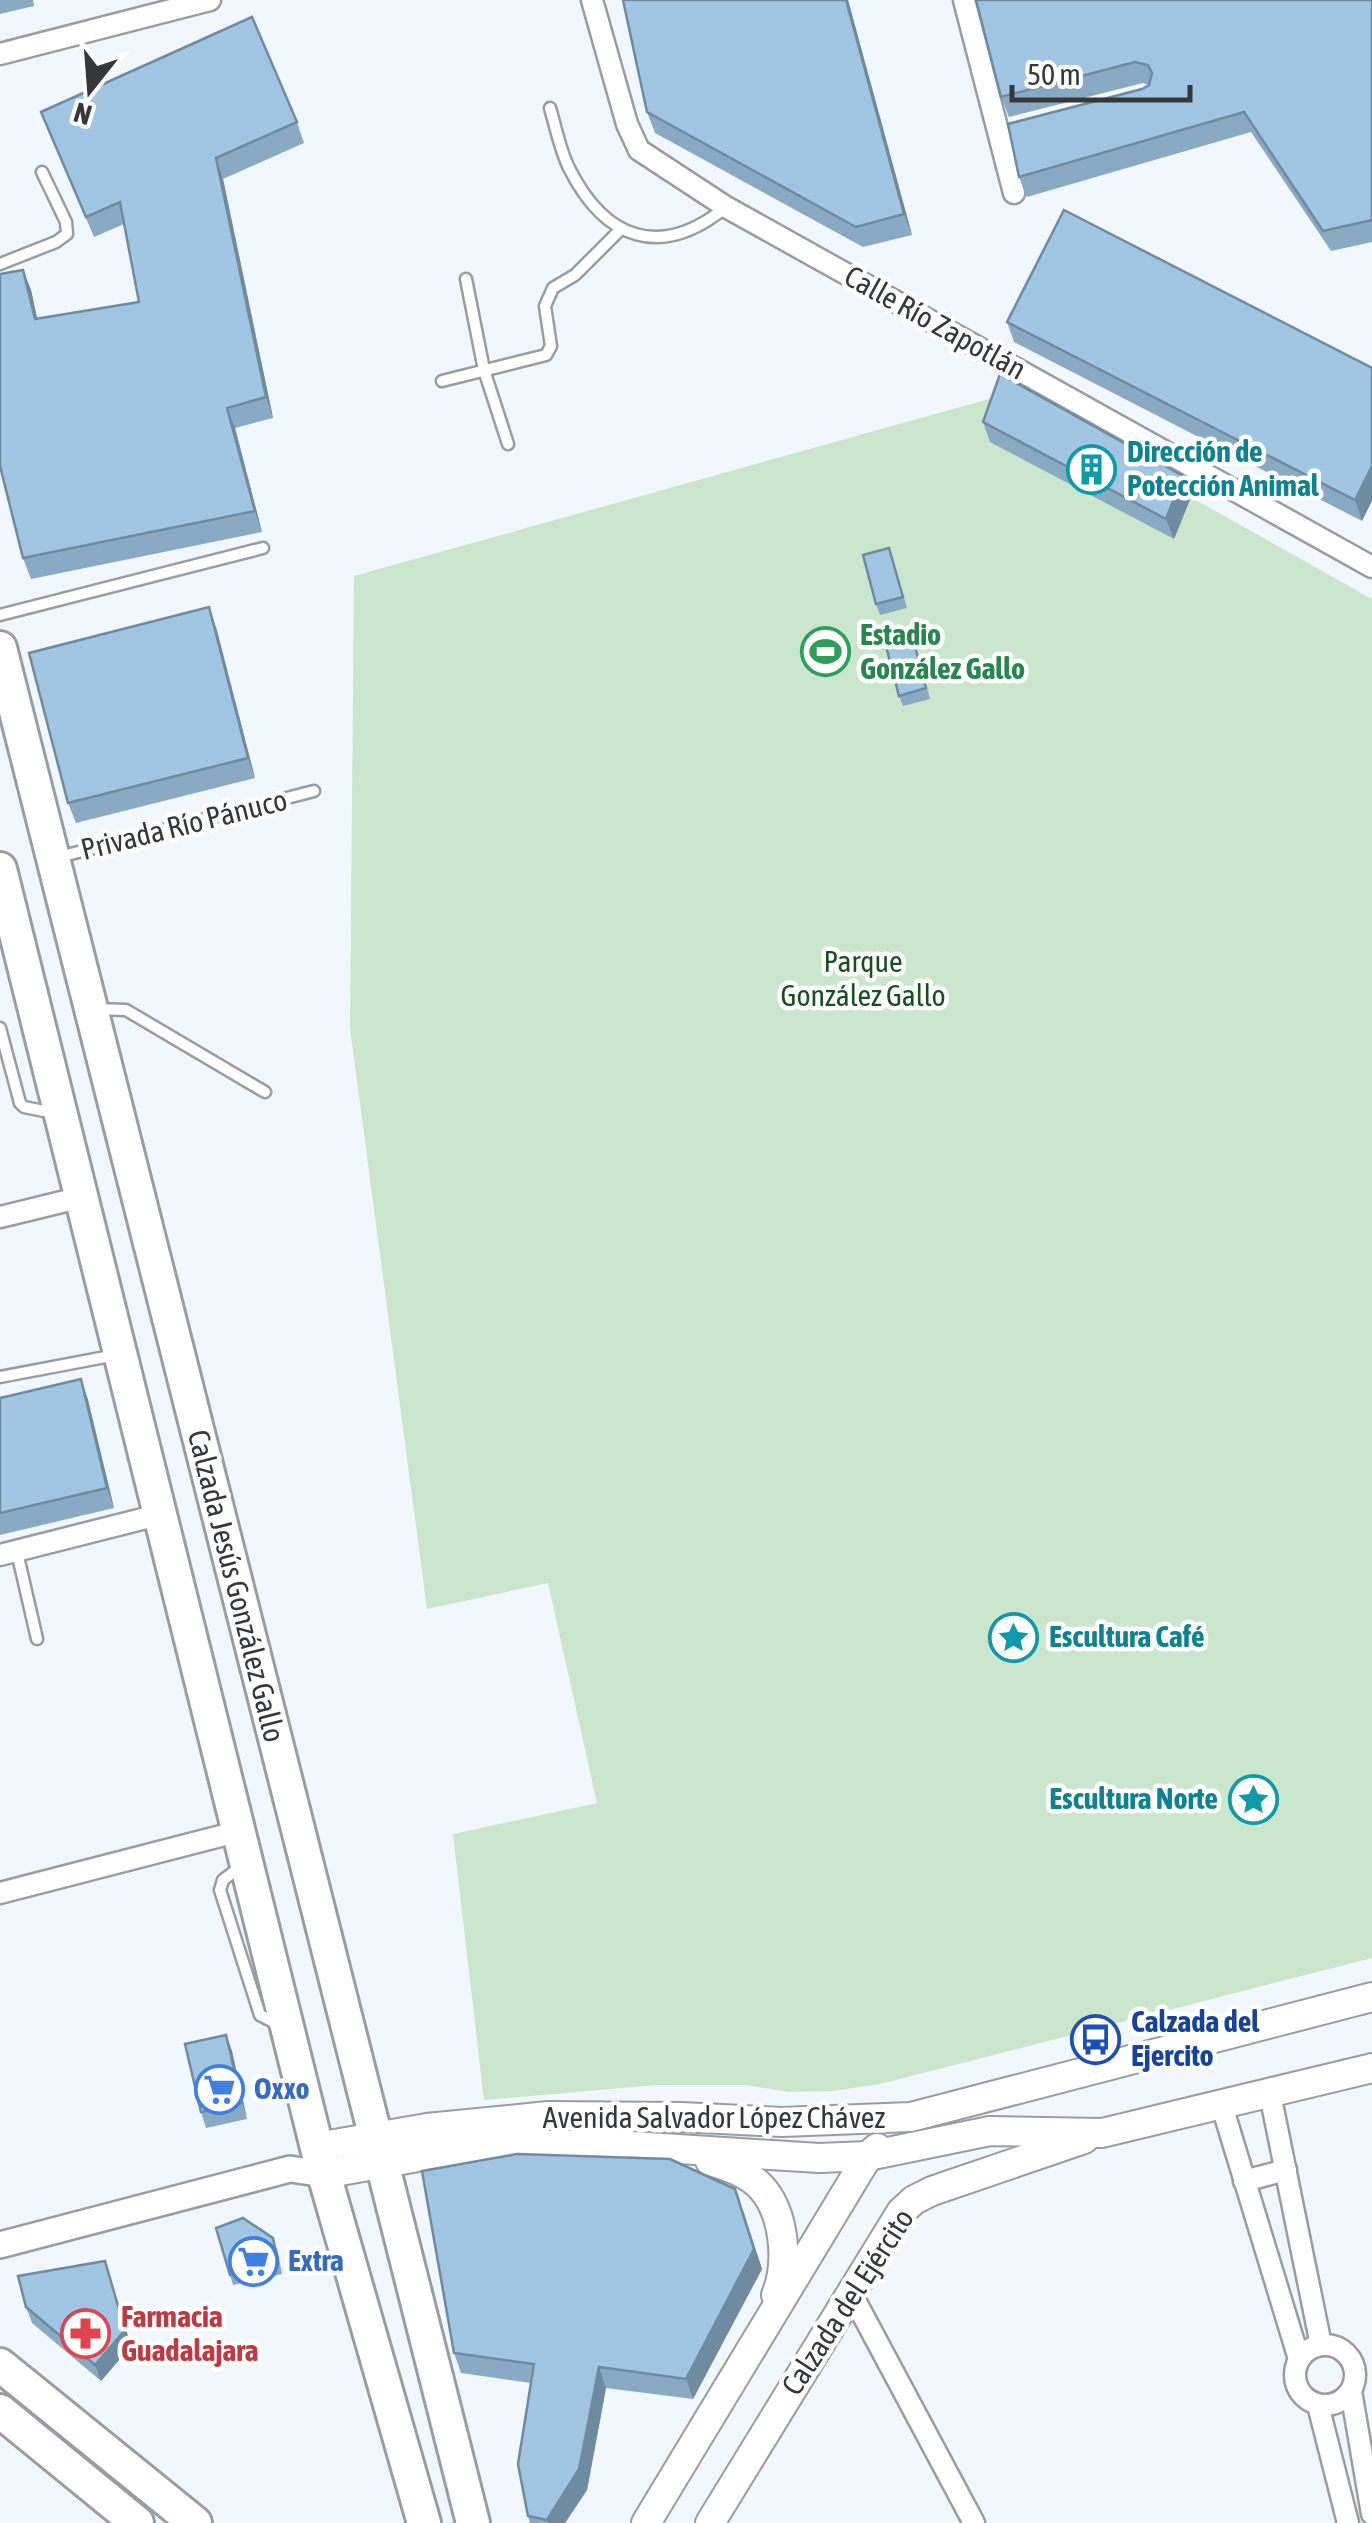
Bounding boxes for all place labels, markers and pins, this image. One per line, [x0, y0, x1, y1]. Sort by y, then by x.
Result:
place label: Dirección de Potección Animal [1127, 434, 1320, 502]
building icon: Dirección de Potección Animal [1066, 443, 1118, 495]
place label: Estadio González Gallo [860, 617, 1025, 685]
sports icon: Estadio González Gallo [799, 626, 851, 678]
place icon: Escultura Café [988, 1611, 1040, 1663]
place label: Escultura Café [1049, 1619, 1205, 1653]
place icon: Escultura Norte [1227, 1773, 1279, 1825]
place label: Escultura Norte [1049, 1781, 1218, 1815]
place label: Calzada del Ejercito [1131, 2004, 1260, 2072]
bus stop icon: Calzada del Ejercito [1070, 2013, 1122, 2065]
supermarket icon: Oxxo [193, 2063, 245, 2115]
place label: Oxxo [254, 2071, 310, 2105]
supermarket icon: Extra [227, 2235, 279, 2287]
place label: Extra [288, 2243, 344, 2277]
place label: Farmacia Guadalajara [121, 2299, 259, 2367]
pharmacy icon: Farmacia Guadalajara [60, 2308, 112, 2360]

